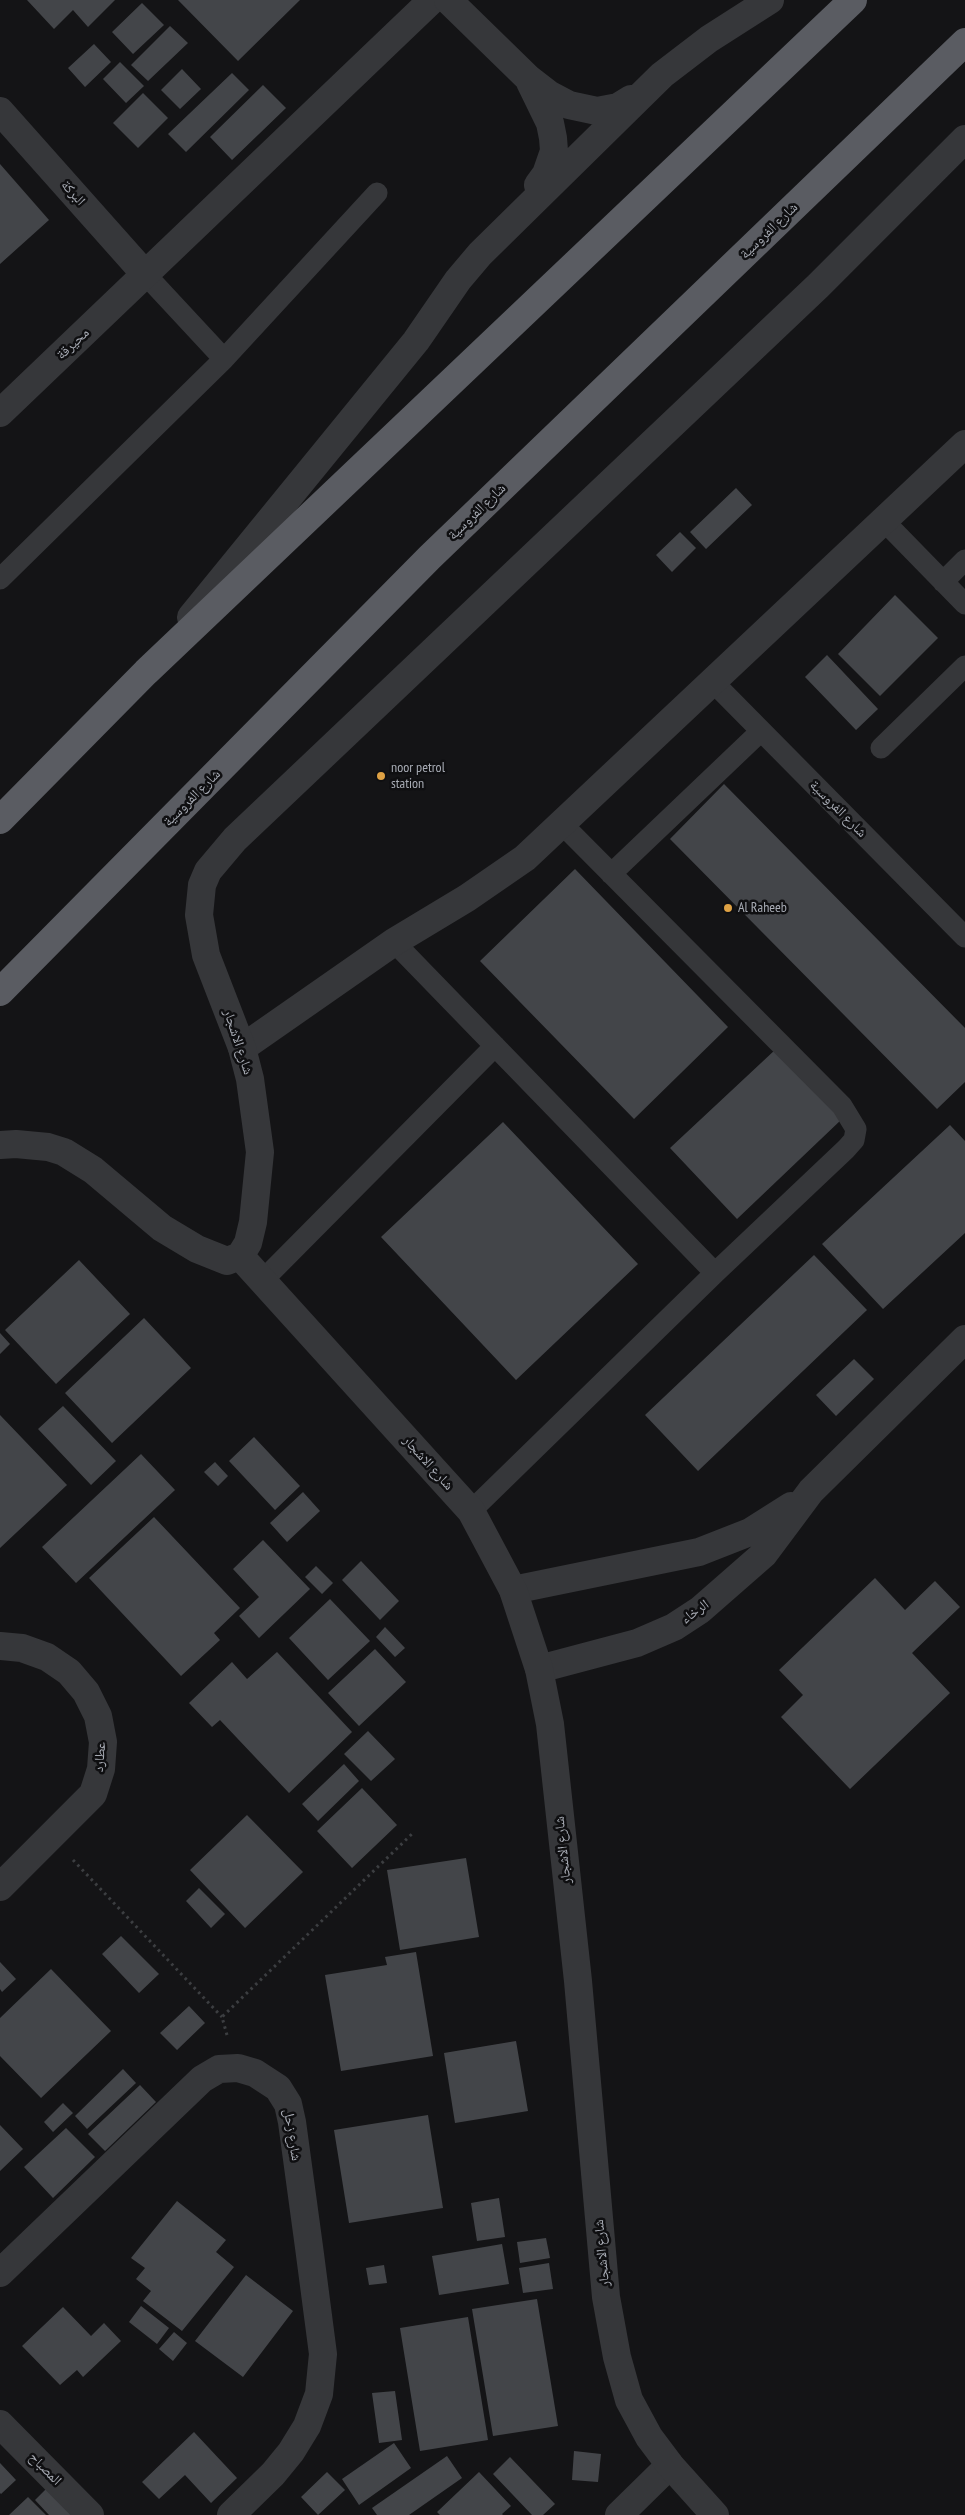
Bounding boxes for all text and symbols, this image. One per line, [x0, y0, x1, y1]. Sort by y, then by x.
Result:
street label: البركة [57, 177, 89, 209]
street label: شارع الفروسية [737, 199, 801, 263]
street label: محيرقة [53, 325, 93, 363]
street label: شارع الفروسية [445, 480, 509, 544]
place label: noor petrol station [391, 760, 445, 792]
street label: شارع الفروسية [160, 766, 224, 830]
marker: noor petrol station [375, 770, 387, 782]
street label: شارع الفروسية [806, 777, 870, 841]
place label: Al Raheeb [738, 900, 787, 916]
marker: Al Raheeb [722, 902, 734, 914]
street label: شارع الاشجار [220, 1007, 256, 1077]
street label: شارع الاشجار [399, 1432, 457, 1494]
street label: الرخاء [678, 1596, 712, 1628]
street label: عطارد [90, 1741, 110, 1773]
street label: شارع الاشجار [551, 1815, 575, 1885]
street label: شارع زحل [280, 2108, 304, 2162]
street label: شارع الاشجار [591, 2219, 613, 2287]
street label: المصباح [25, 2449, 65, 2489]

